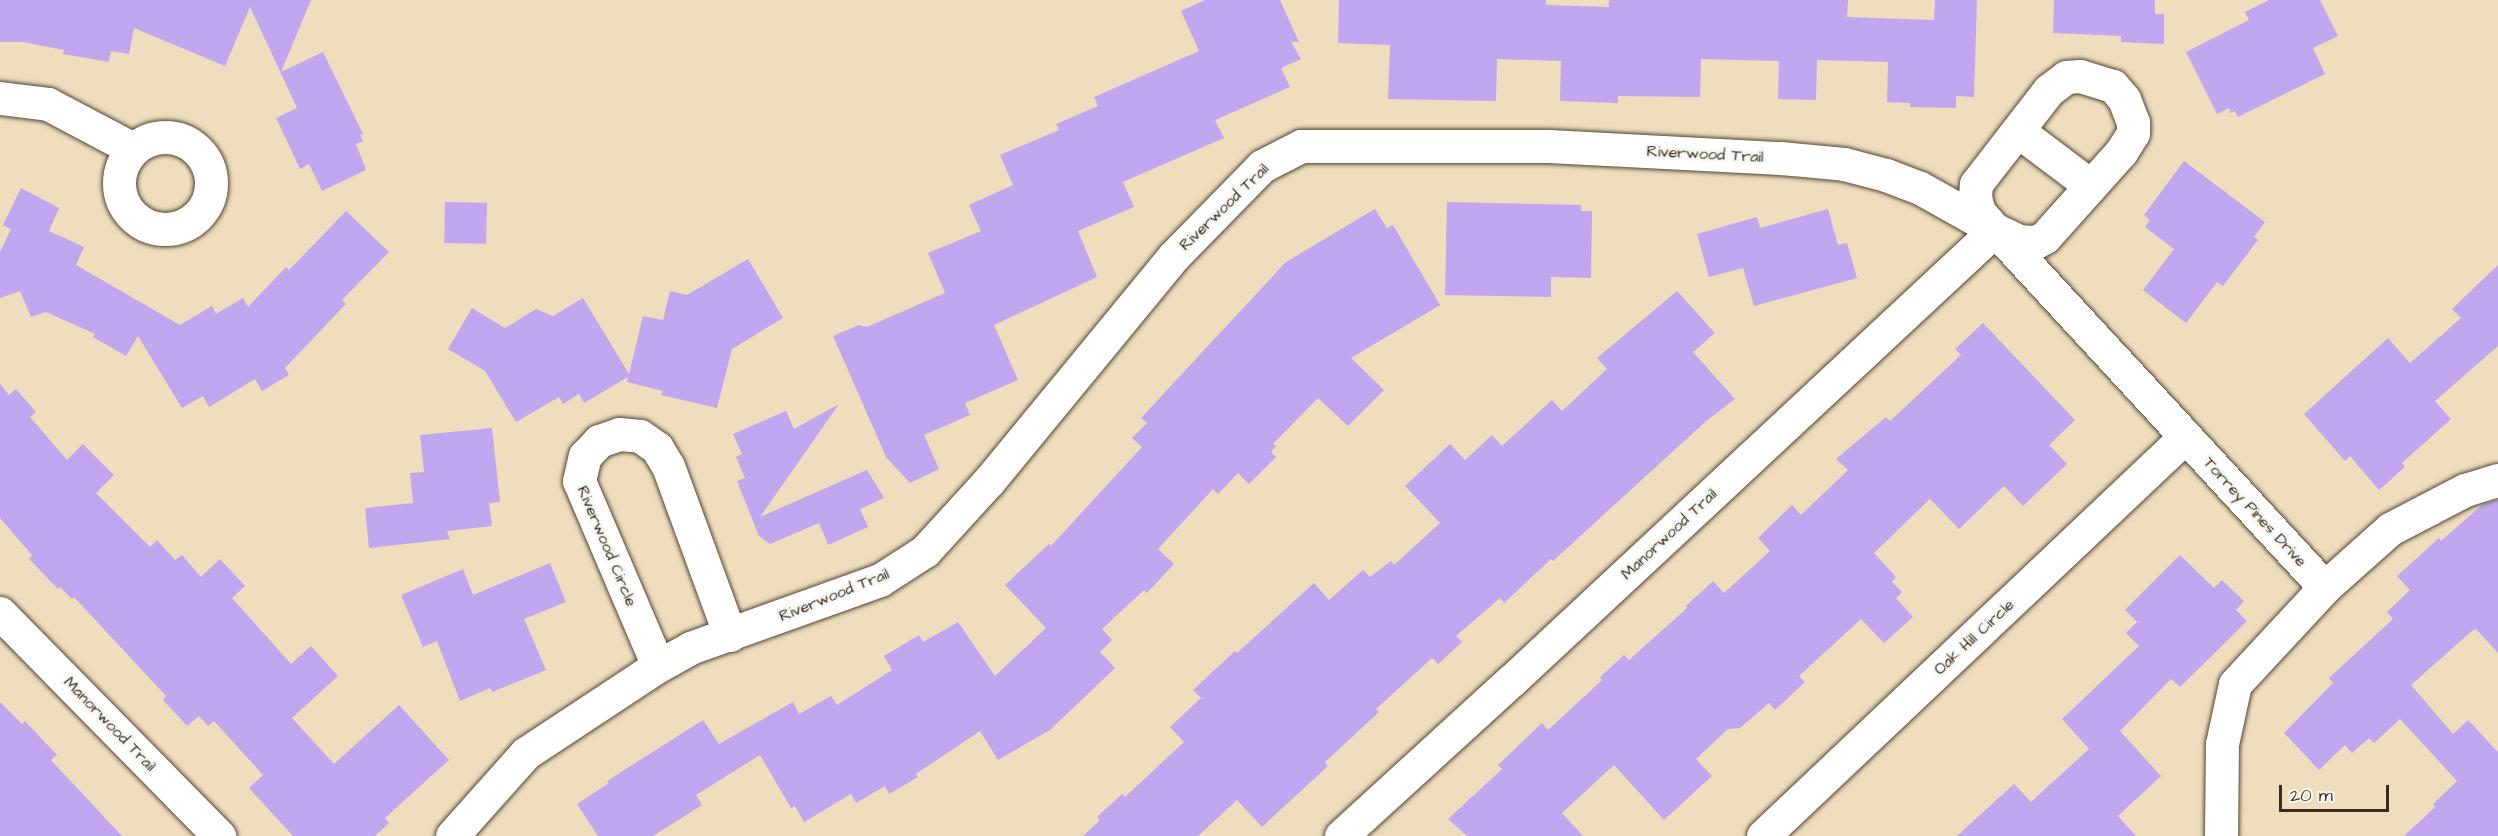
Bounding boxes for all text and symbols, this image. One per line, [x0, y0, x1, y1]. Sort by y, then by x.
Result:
street label: Riverwood Trail [1646, 141, 1764, 167]
street label: Riverwood Trail [1175, 159, 1273, 255]
street label: Torrey Pines Drive [2199, 453, 2311, 571]
street label: Riverwood Circle [573, 483, 641, 609]
street label: Manorwood Trail [1617, 484, 1721, 584]
street label: Riverwood Trail [776, 564, 892, 626]
street label: Oak Hill Circle [1930, 595, 2018, 679]
street label: Manorwood Trail [60, 673, 160, 775]
scale bar [2282, 773, 2392, 811]
text: 20 m [2290, 783, 2333, 808]

